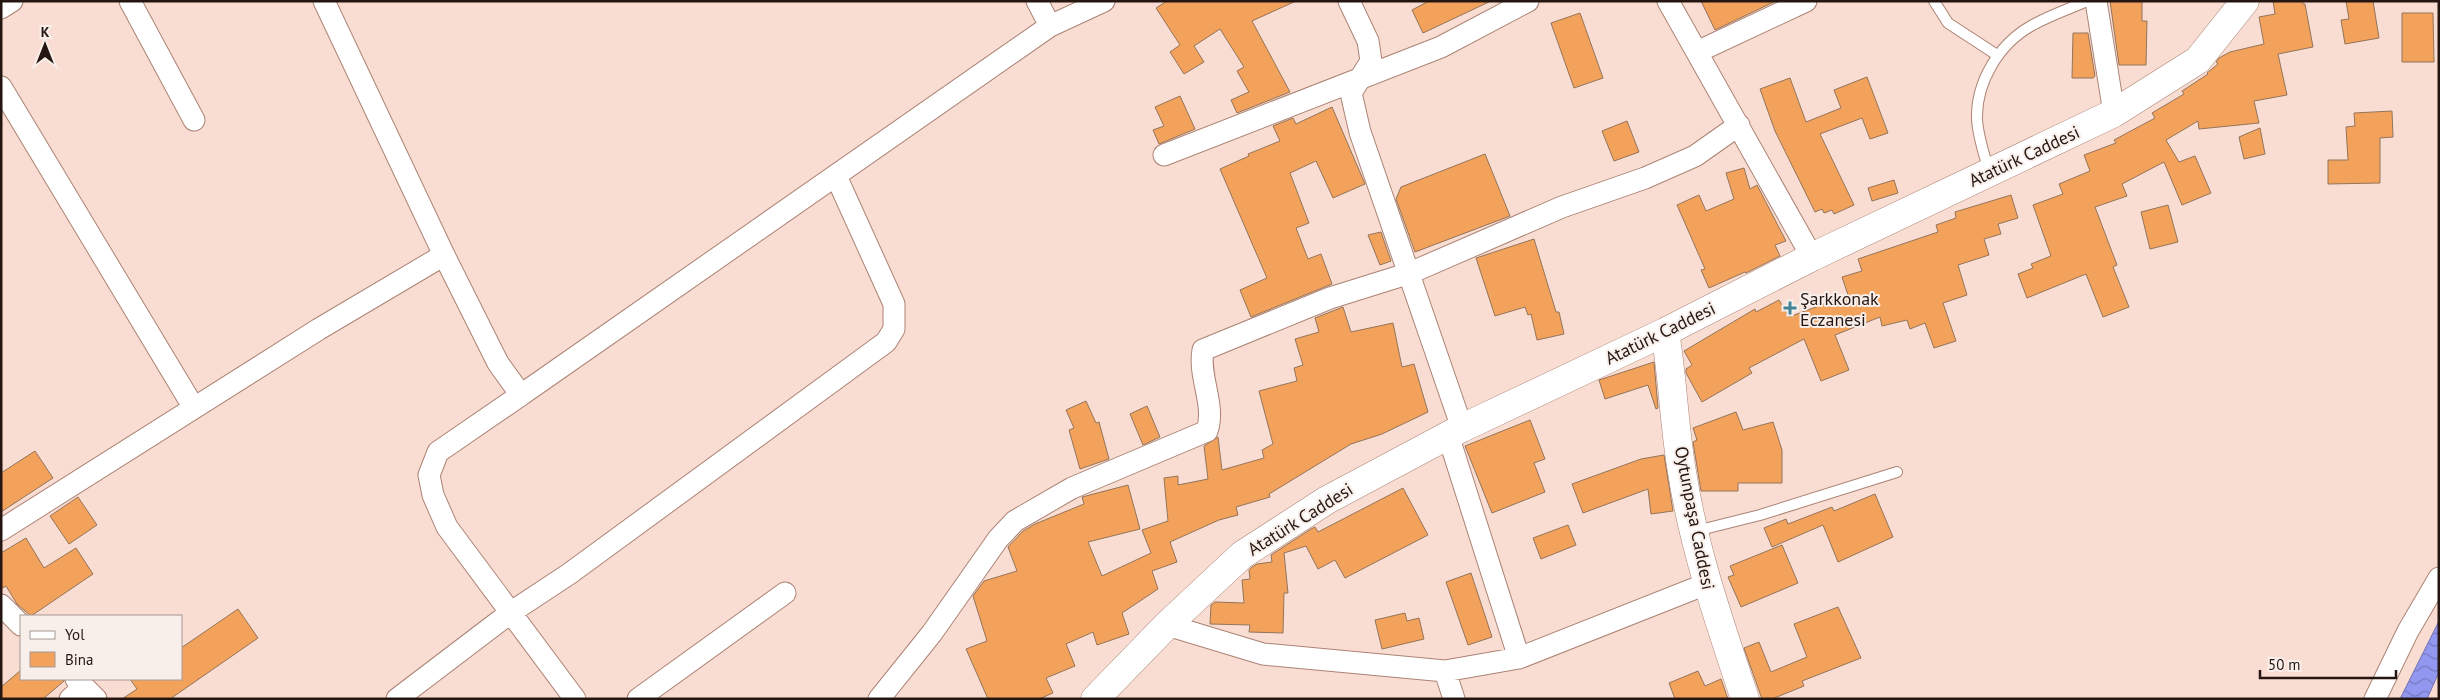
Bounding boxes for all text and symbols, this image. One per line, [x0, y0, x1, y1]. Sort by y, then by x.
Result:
north arrow [20, 20, 70, 70]
text: K [41, 23, 50, 41]
street label: Atatürk Caddesi [1965, 120, 2083, 192]
place label: Şarkkonak Eczanesi [1800, 287, 1879, 331]
street label: Atatürk Caddesi [1601, 296, 1719, 370]
marker: Şarkkonak Eczanesi [1784, 302, 1796, 314]
street label: Oytunpaşa Caddesi [1670, 444, 1720, 592]
street label: Atatürk Caddesi [1243, 477, 1357, 561]
legend [20, 615, 182, 680]
text: Yol [65, 625, 85, 644]
scale bar [2260, 648, 2396, 680]
text: Bina [65, 650, 93, 669]
text: 50 m [2268, 655, 2301, 674]

